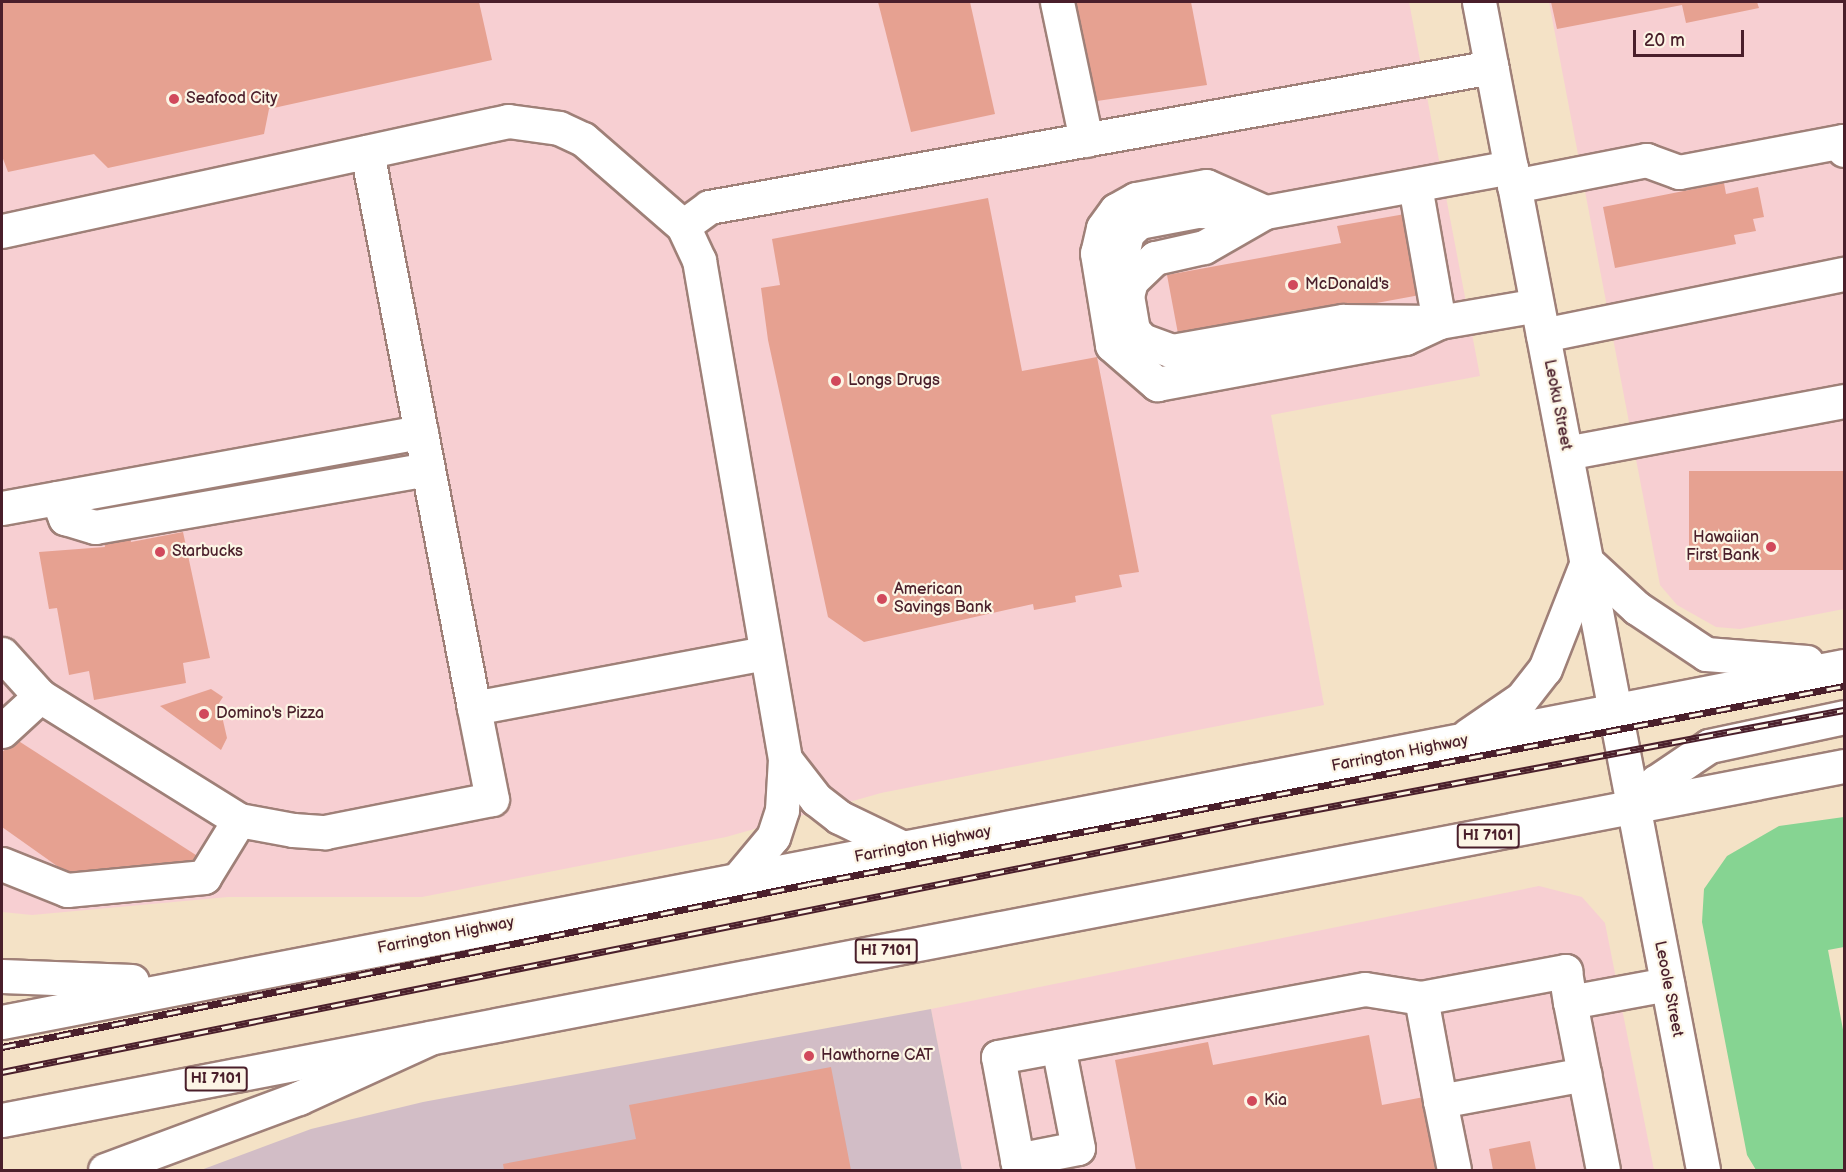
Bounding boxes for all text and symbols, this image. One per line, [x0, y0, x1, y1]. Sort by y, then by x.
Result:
scale bar [1636, 18, 1747, 56]
text: 20 m [1644, 30, 1685, 51]
place label: Seafood City [186, 89, 277, 109]
marker: Seafood City [167, 92, 181, 106]
place label: McDonald's [1305, 275, 1389, 295]
marker: McDonald's [1286, 278, 1300, 292]
street label: Leoku Street [1539, 358, 1575, 452]
place label: Longs Drugs [848, 371, 940, 391]
marker: Longs Drugs [829, 374, 843, 388]
place label: Hawaiian First Bank [1686, 528, 1759, 566]
marker: Hawaiian First Bank [1764, 540, 1778, 554]
place label: Starbucks [172, 542, 243, 562]
marker: Starbucks [153, 545, 167, 559]
place label: American Savings Bank [894, 580, 992, 618]
marker: American Savings Bank [875, 592, 889, 606]
place label: Domino's Pizza [216, 704, 324, 724]
marker: Domino's Pizza [197, 707, 211, 721]
street label: Farrington Highway [1330, 731, 1470, 777]
street label: Farrington Highway [853, 822, 993, 868]
road number: HI 7101 [1456, 824, 1520, 848]
street label: Farrington Highway [376, 913, 516, 959]
road number: HI 7101 [854, 939, 918, 963]
street label: Leoole Street [1649, 939, 1687, 1039]
place label: Hawthorne CAT [821, 1046, 933, 1066]
marker: Hawthorne CAT [802, 1049, 816, 1063]
road number: HI 7101 [184, 1067, 248, 1091]
place label: Kia [1264, 1091, 1287, 1111]
marker: Kia [1245, 1094, 1259, 1108]

